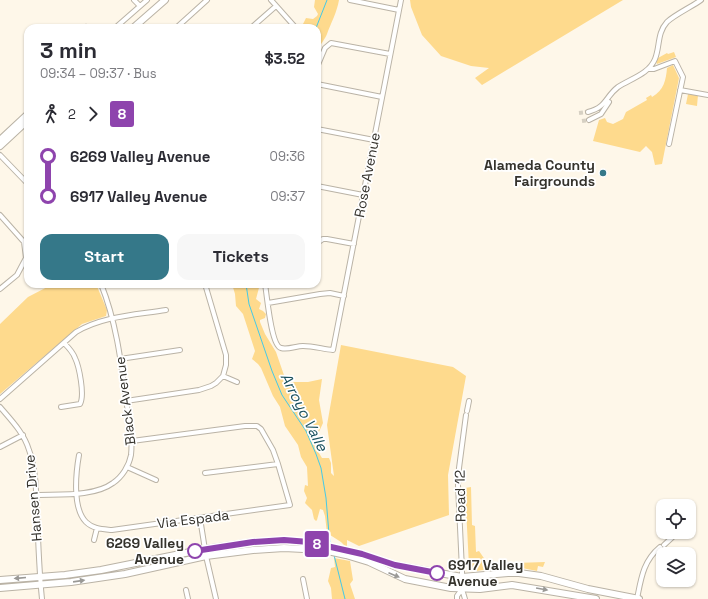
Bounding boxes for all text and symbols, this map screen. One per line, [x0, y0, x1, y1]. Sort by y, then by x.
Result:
text: 3 min [40, 36, 97, 64]
text: $3.52 [265, 49, 305, 68]
text: 09:34 – 09:37 · Bus [40, 65, 157, 82]
icon: walk [40, 103, 62, 125]
icon: forward [82, 103, 104, 125]
text: 8 [118, 105, 126, 123]
text: 2 [68, 106, 76, 123]
street label: Rose Avenue [350, 131, 384, 219]
text: 6269 Valley Avenue [70, 147, 210, 166]
text: 09:36 [270, 148, 305, 165]
place label: Alameda County Fairgrounds [484, 156, 595, 190]
marker: Alameda County Fairgrounds [598, 168, 608, 178]
text: 6917 Valley Avenue [70, 187, 207, 206]
text: 09:37 [270, 188, 305, 205]
button: Start [40, 234, 169, 280]
button: Tickets [177, 234, 305, 280]
street label: Black Avenue [111, 356, 139, 446]
water label: Arroyo Valle [277, 369, 333, 455]
street label: Hansen Drive [20, 454, 46, 542]
street label: Road 12 [451, 470, 469, 522]
map controls [656, 499, 696, 587]
button: locate [656, 499, 696, 539]
street label: Via Espada [156, 506, 230, 532]
line badge: 8 [304, 531, 330, 557]
place label: 6269 Valley Avenue [106, 534, 184, 568]
text: 8 [313, 535, 321, 553]
marker: 6269 Valley Avenue [187, 543, 203, 559]
button: layers [656, 547, 696, 587]
place label: 6917 Valley Avenue [448, 556, 523, 590]
marker: 6917 Valley Avenue [429, 565, 445, 581]
one-way arrow [389, 572, 400, 578]
one-way arrow [14, 575, 26, 582]
one-way arrow [73, 578, 85, 584]
one-way arrow [536, 586, 548, 592]

